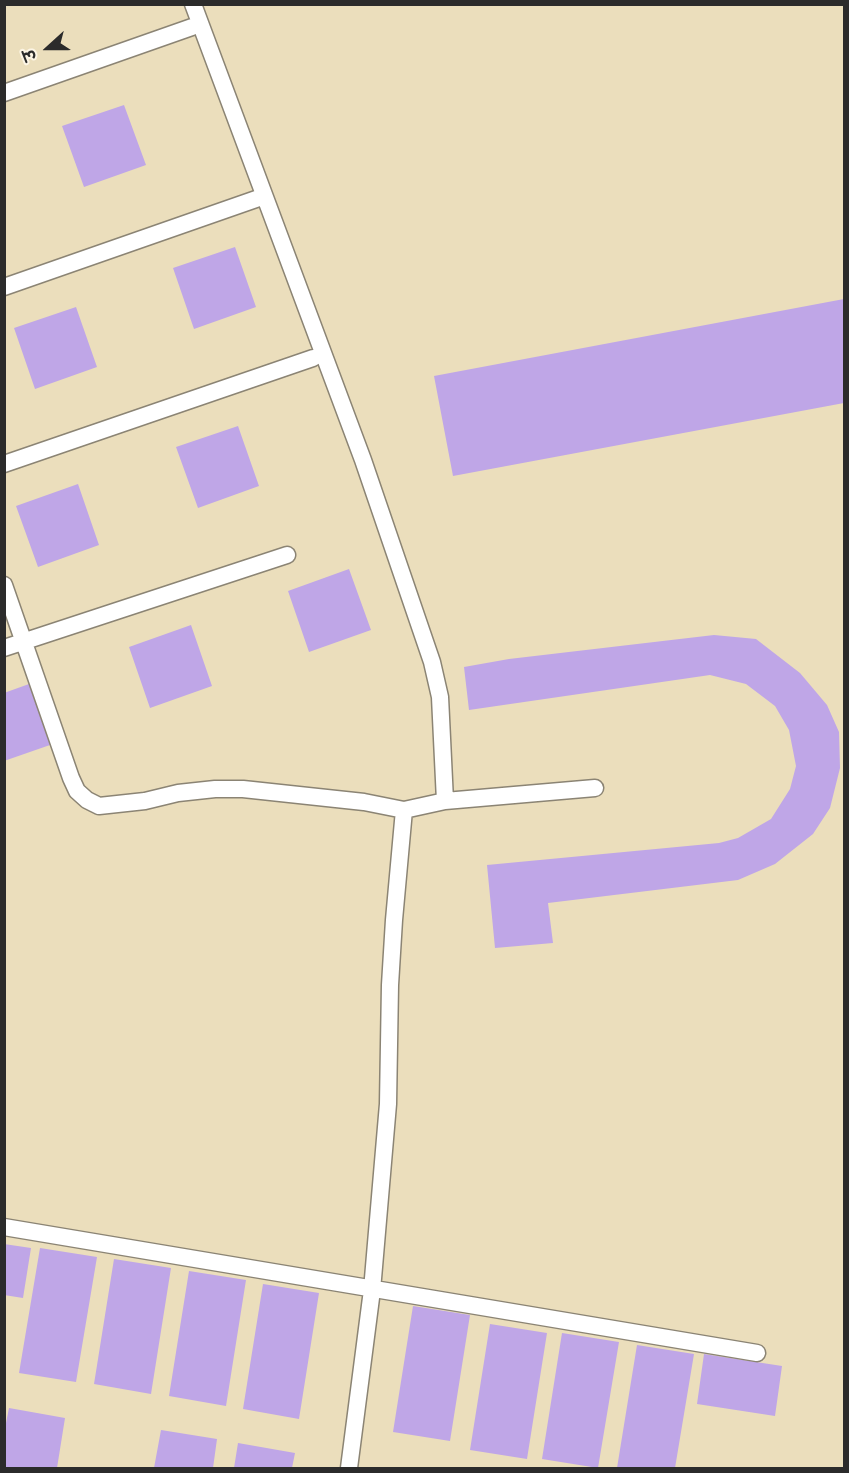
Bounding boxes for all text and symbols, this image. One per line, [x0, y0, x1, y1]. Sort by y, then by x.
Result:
north arrow [18, 18, 78, 78]
text: उ [18, 45, 44, 64]

